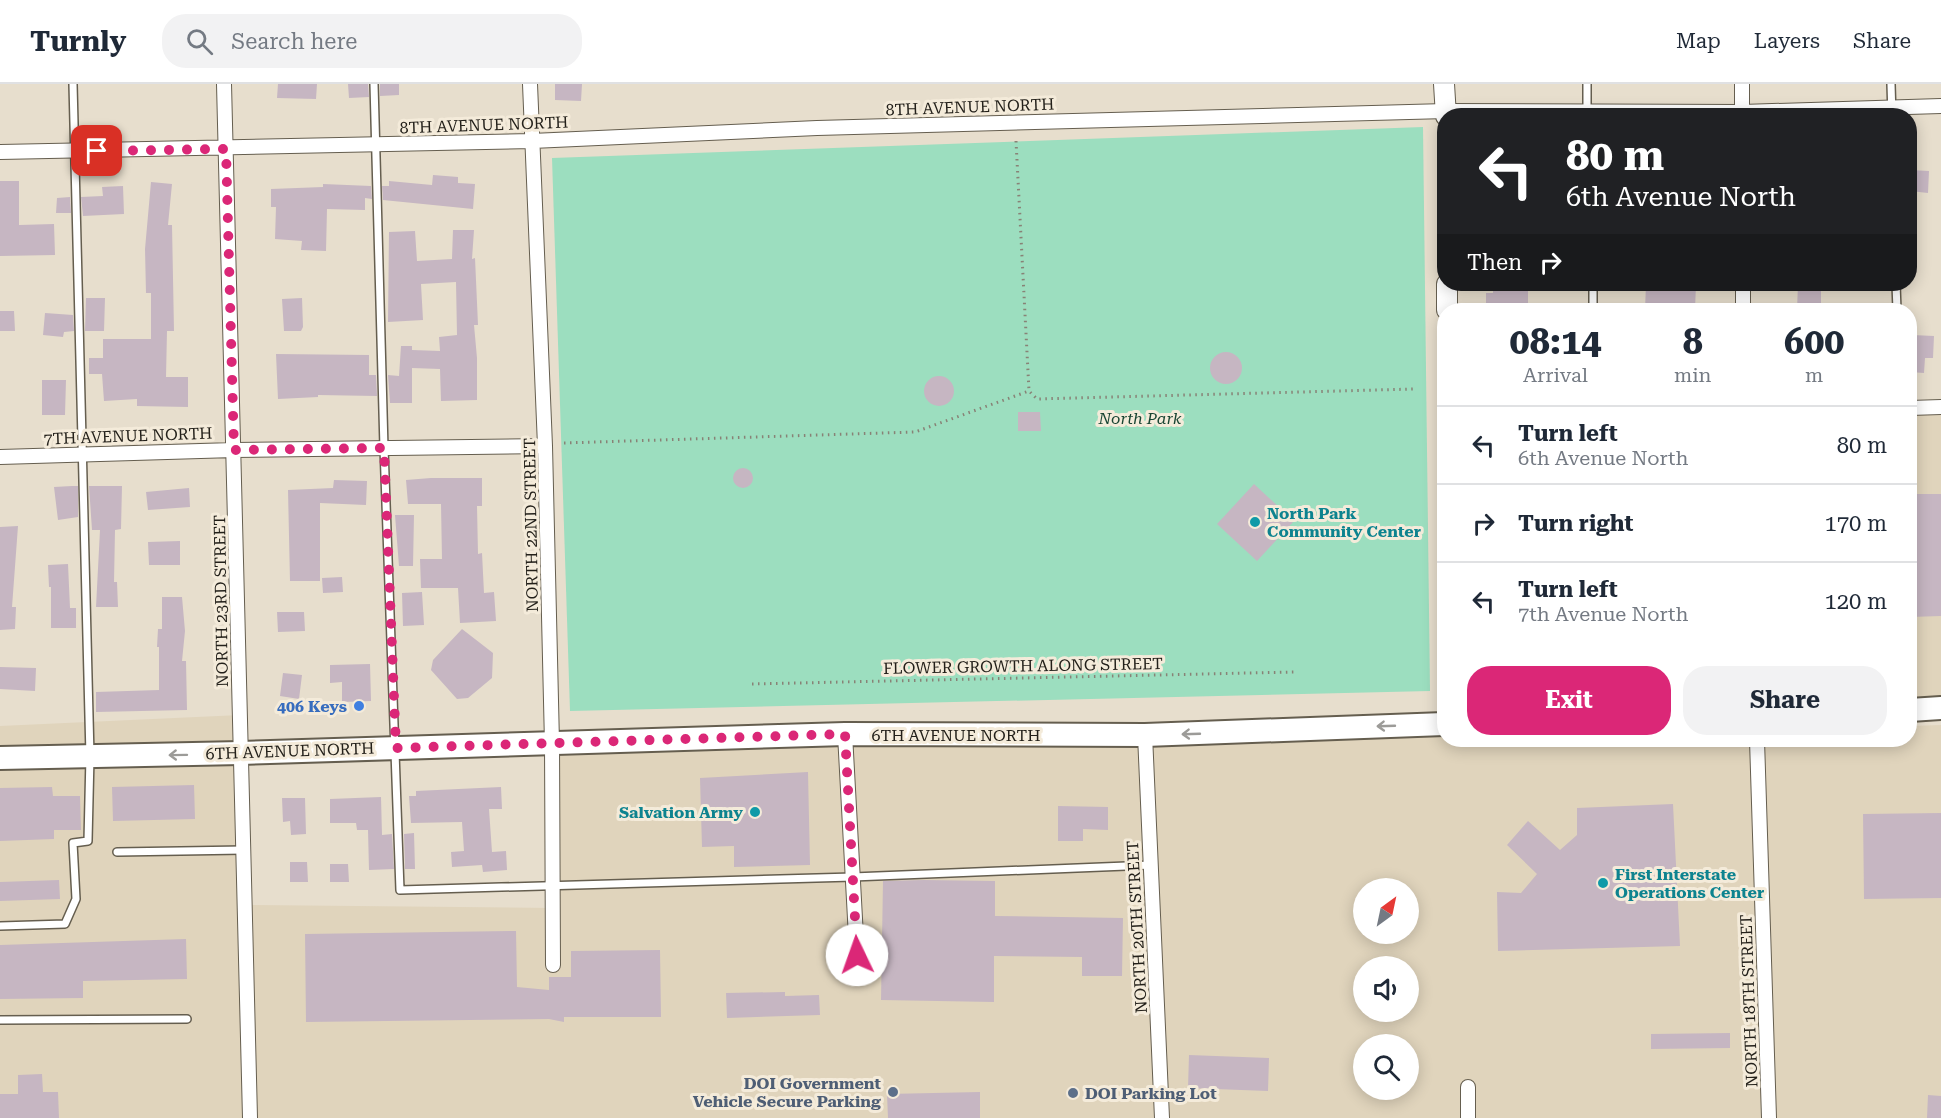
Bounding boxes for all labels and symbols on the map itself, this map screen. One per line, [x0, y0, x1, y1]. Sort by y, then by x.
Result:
street label: 8TH AVENUE NORTH [885, 95, 1055, 119]
street label: 8TH AVENUE NORTH [399, 113, 569, 137]
pin [71, 125, 122, 176]
park label: North Park [1097, 409, 1182, 428]
street label: 7TH AVENUE NORTH [43, 424, 213, 448]
street label: NORTH 22ND STREET [520, 437, 542, 612]
place label: North Park Community Center [1267, 504, 1421, 541]
street label: NORTH 23RD STREET [210, 514, 232, 687]
marker: North Park Community Center [1248, 515, 1262, 529]
street label: FLOWER GROWTH ALONG STREET [883, 654, 1163, 678]
place label: 406 Keys [277, 697, 347, 716]
marker: 406 Keys [352, 699, 366, 713]
one-way arrow [1377, 721, 1397, 732]
street label: 6TH AVENUE NORTH [871, 726, 1041, 745]
one-way arrow [1182, 728, 1202, 739]
street label: 6TH AVENUE NORTH [205, 739, 375, 763]
one-way arrow [168, 749, 188, 760]
place label: Salvation Army [619, 803, 743, 822]
marker: Salvation Army [748, 805, 762, 819]
street label: NORTH 20TH STREET [1123, 840, 1151, 1014]
place label: First Interstate Operations Center [1615, 865, 1764, 902]
marker: First Interstate Operations Center [1596, 876, 1610, 890]
north arrow [1353, 878, 1419, 944]
street label: NORTH 18TH STREET [1736, 914, 1762, 1088]
position arrow [825, 923, 889, 987]
place label: DOI Government Vehicle Secure Parking [693, 1074, 882, 1111]
place label: DOI Parking Lot [1085, 1084, 1217, 1103]
marker: DOI Government Vehicle Secure Parking [886, 1085, 900, 1099]
marker: DOI Parking Lot [1066, 1086, 1080, 1100]

